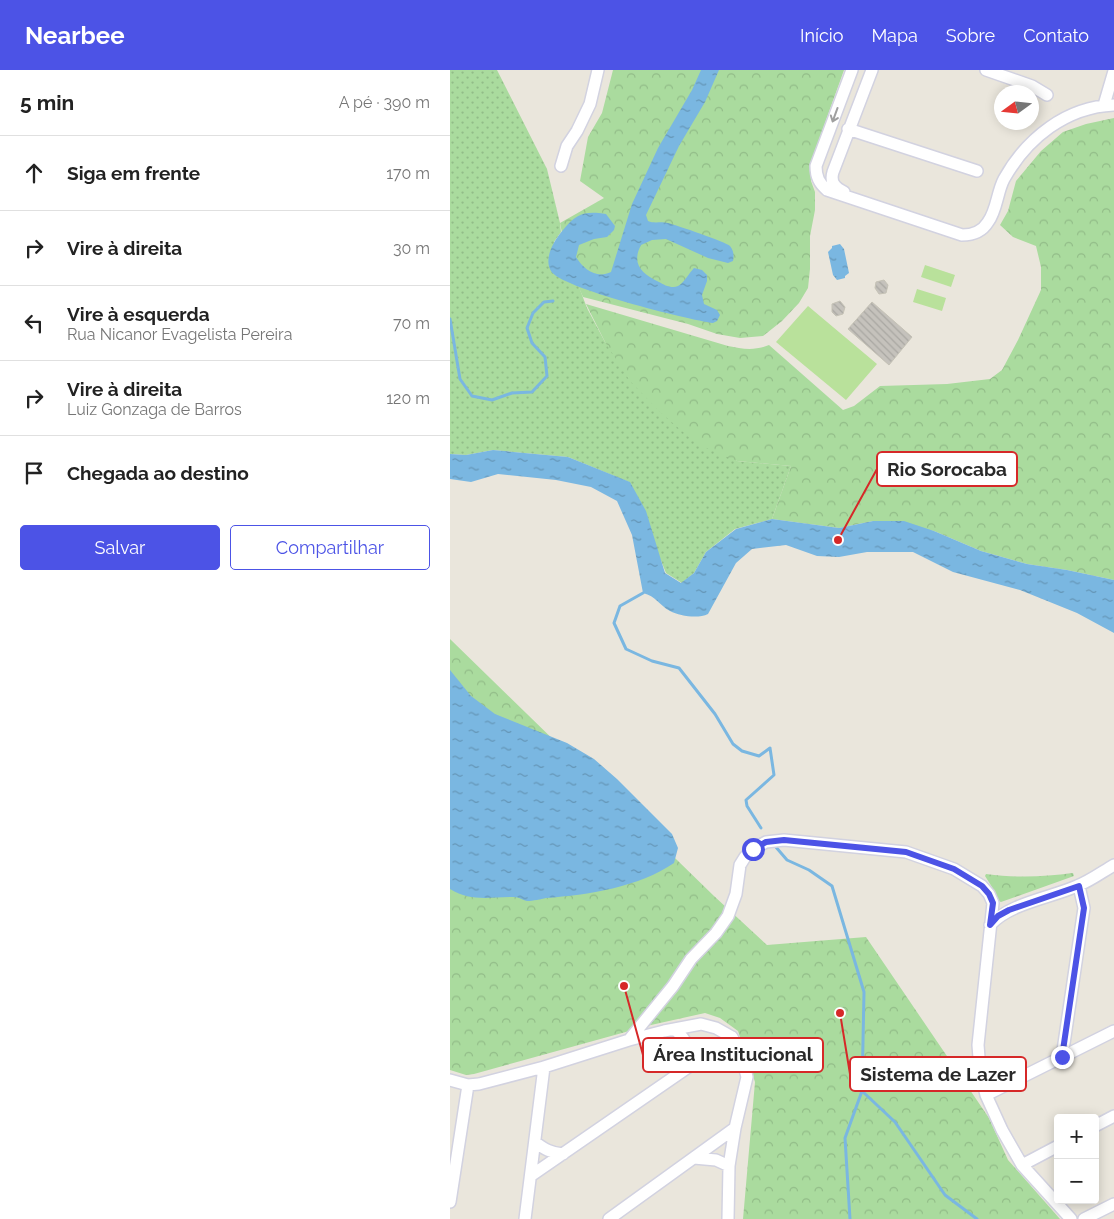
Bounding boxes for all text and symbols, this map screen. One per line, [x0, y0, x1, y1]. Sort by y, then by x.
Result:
text: Nearbee [25, 21, 125, 50]
text: Início [800, 25, 843, 46]
text: Mapa [871, 25, 918, 46]
text: Sobre [946, 25, 995, 46]
text: Contato [1023, 25, 1089, 46]
north arrow [994, 85, 1039, 130]
text: 5 min [20, 90, 74, 115]
text: A pé · 390 m [339, 93, 430, 112]
one-way arrow [830, 107, 839, 123]
icon: ahead [20, 159, 48, 187]
text: Siga em frente [67, 162, 200, 184]
text: 170 m [386, 164, 430, 183]
icon: right [20, 234, 48, 262]
text: Vire à direita [67, 237, 182, 259]
text: 30 m [393, 239, 430, 258]
text: Vire à esquerda [67, 303, 210, 325]
icon: left [20, 309, 48, 337]
text: 70 m [393, 314, 430, 333]
text: Rua Nicanor Evagelista Pereira [67, 325, 292, 344]
text: Vire à direita [67, 378, 182, 400]
icon: right [20, 384, 48, 412]
text: 120 m [386, 389, 430, 408]
text: Luiz Gonzaga de Barros [67, 400, 242, 419]
callout: Rio Sorocaba [877, 452, 1017, 486]
text: Rio Sorocaba [887, 458, 1007, 480]
icon: arrive [20, 459, 48, 487]
text: Chegada ao destino [67, 462, 249, 484]
button: Salvar [20, 525, 220, 570]
button: Compartilhar [230, 525, 430, 570]
route start [742, 838, 765, 861]
callout: Área Institucional [643, 1038, 823, 1072]
text: Área Institucional [653, 1043, 814, 1065]
route end [1051, 1046, 1074, 1069]
callout: Sistema de Lazer [850, 1057, 1026, 1091]
text: Sistema de Lazer [860, 1063, 1016, 1085]
map controls [1054, 1114, 1099, 1204]
button: + [1054, 1114, 1099, 1159]
button: − [1054, 1159, 1099, 1204]

